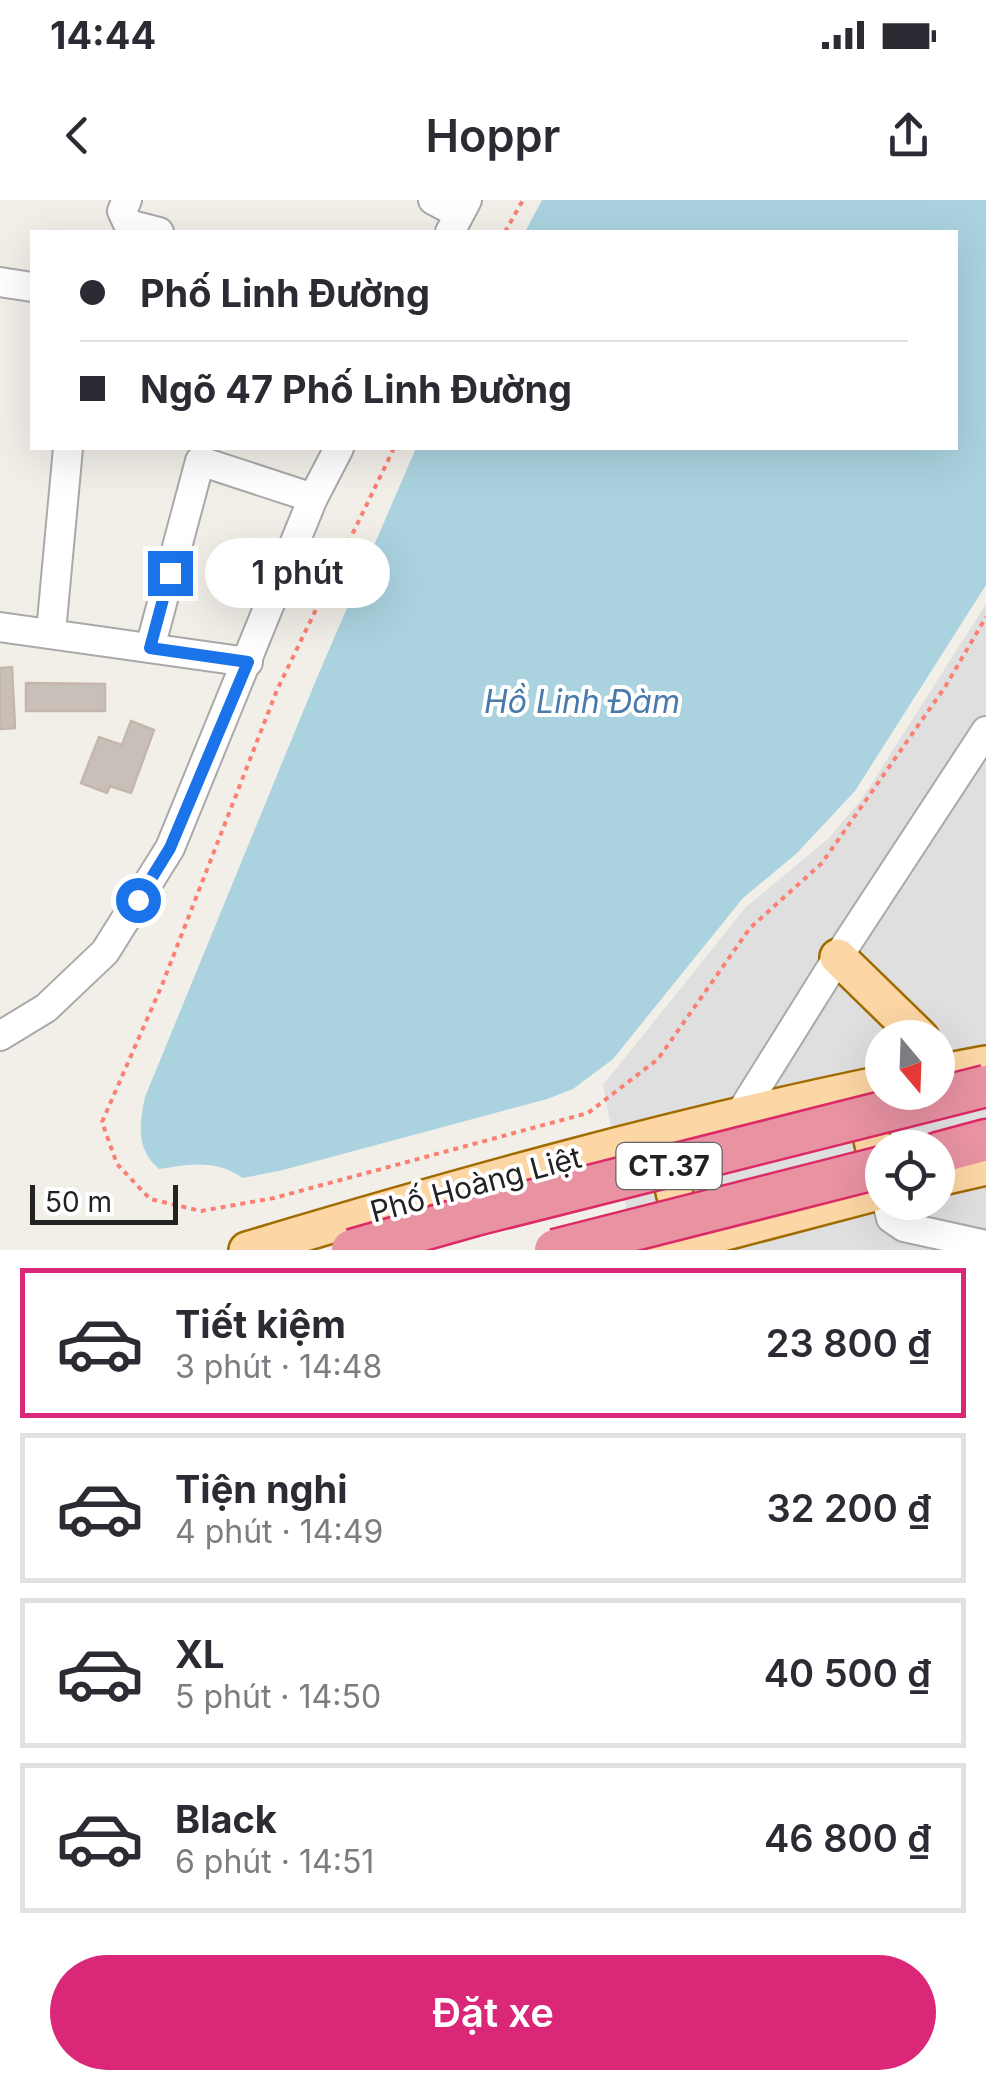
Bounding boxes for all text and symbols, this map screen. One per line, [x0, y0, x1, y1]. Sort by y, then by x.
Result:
text: 14:44 [50, 12, 156, 58]
icon: back [50, 108, 105, 163]
text: Hoppr [426, 108, 560, 163]
icon: share [881, 108, 936, 163]
text: Phố Linh Đường [140, 270, 430, 316]
text: Ngõ 47 Phố Linh Đường [140, 366, 572, 412]
callout: 1 phút [205, 538, 390, 608]
route end [148, 551, 193, 596]
text: 1 phút [251, 553, 344, 592]
water label: Hồ Linh Đàm [484, 682, 680, 721]
route start [116, 878, 161, 923]
north arrow [865, 1020, 955, 1110]
map controls [865, 1020, 955, 1220]
button: locate [865, 1130, 955, 1220]
street label: Phố Hoàng Liệt [366, 1139, 585, 1229]
road number: CT.37 [616, 1143, 722, 1189]
scale bar [30, 1180, 178, 1224]
text: 50 m [45, 1185, 112, 1219]
icon: car [55, 1298, 145, 1388]
text: Tiết kiệm [175, 1301, 346, 1347]
text: 23 800 ₫ [766, 1320, 931, 1366]
text: 3 phút · 14:48 [175, 1347, 382, 1386]
icon: car [55, 1463, 145, 1553]
text: Tiện nghi [175, 1466, 348, 1512]
text: 32 200 ₫ [766, 1485, 931, 1531]
text: 4 phút · 14:49 [175, 1512, 383, 1551]
icon: car [55, 1628, 145, 1718]
text: XL [175, 1631, 225, 1677]
text: 40 500 ₫ [764, 1650, 931, 1696]
text: 5 phút · 14:50 [175, 1677, 381, 1716]
icon: car [55, 1793, 145, 1883]
text: Black [175, 1796, 277, 1842]
text: 46 800 ₫ [764, 1815, 931, 1861]
text: 6 phút · 14:51 [175, 1842, 374, 1881]
button: Đặt xe [50, 1955, 936, 2070]

